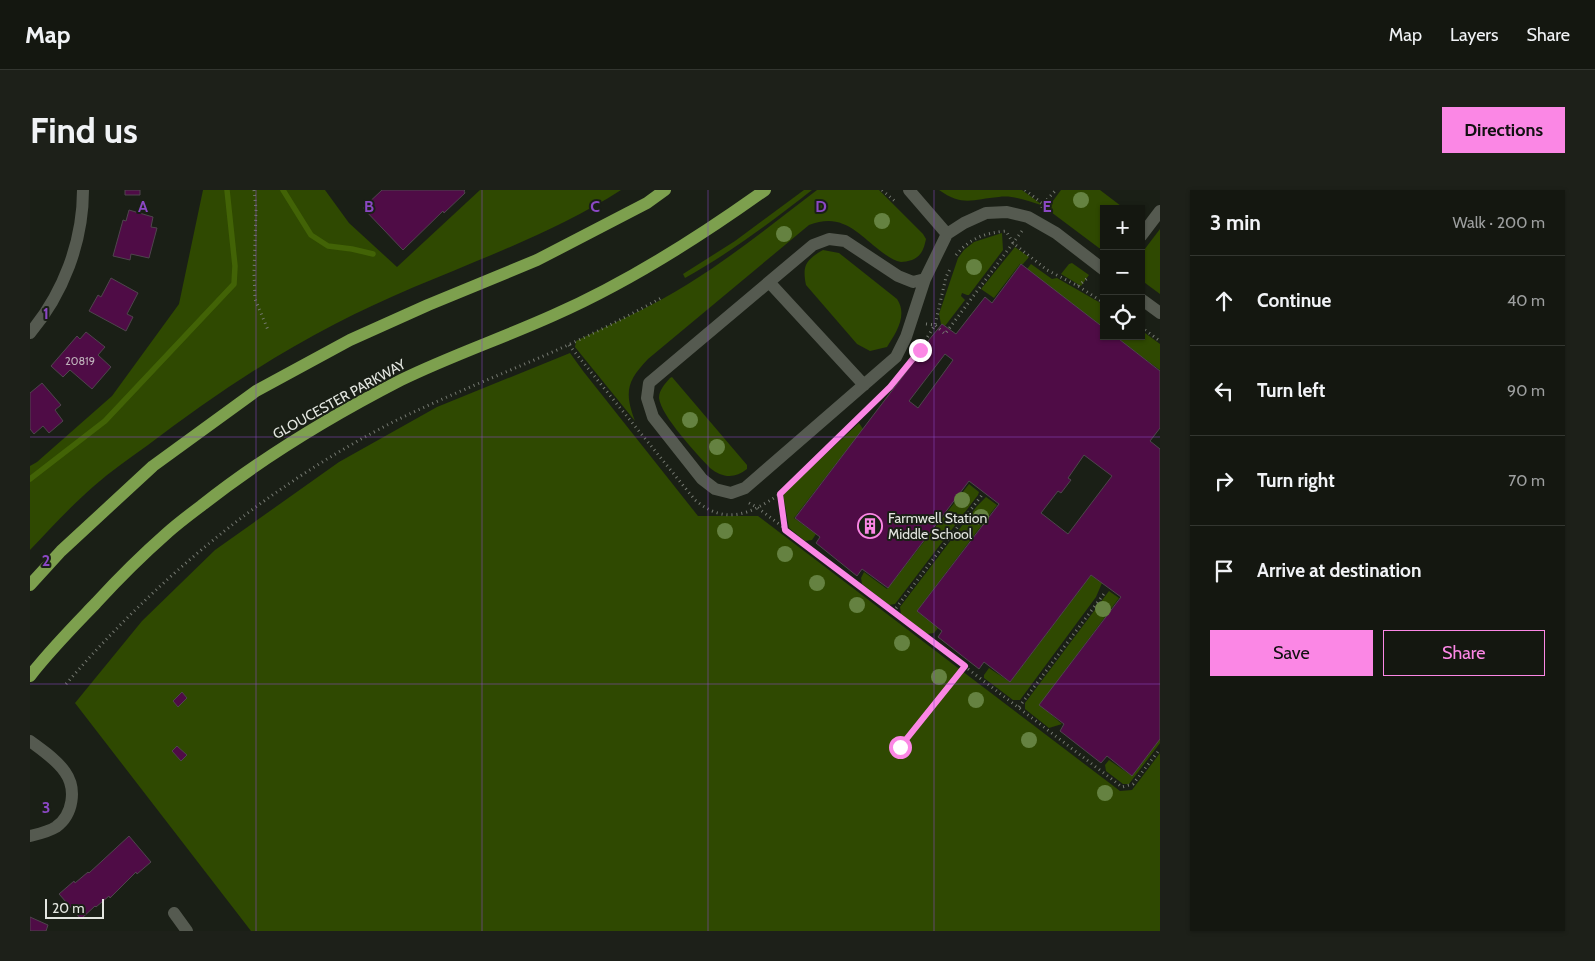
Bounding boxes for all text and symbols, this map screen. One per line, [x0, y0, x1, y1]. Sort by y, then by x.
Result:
text: Map [25, 20, 71, 49]
text: Map [1389, 24, 1422, 46]
text: Layers [1450, 24, 1499, 46]
text: Share [1527, 24, 1570, 46]
button: Directions [1442, 107, 1565, 153]
text: Find us [30, 109, 138, 152]
text: A [138, 197, 148, 216]
text: B [364, 197, 374, 216]
text: C [590, 197, 600, 216]
text: D [815, 197, 827, 216]
text: E [1042, 197, 1052, 216]
map controls [1100, 205, 1145, 340]
button: + [1100, 205, 1145, 250]
text: 3 min [1210, 210, 1261, 235]
text: Walk · 200 m [1453, 213, 1545, 232]
button: − [1100, 250, 1145, 295]
icon: ahead [1210, 287, 1238, 315]
text: Continue [1257, 289, 1331, 312]
text: 40 m [1507, 291, 1545, 310]
button: locate [1100, 295, 1145, 340]
text: 1 [43, 304, 49, 323]
route end [909, 339, 932, 362]
house number: 20819 [65, 354, 95, 368]
street label: GLOUCESTER PARKWAY [269, 354, 410, 443]
icon: left [1210, 377, 1238, 405]
text: Turn left [1257, 379, 1325, 402]
text: 90 m [1507, 381, 1545, 400]
icon: right [1210, 467, 1238, 495]
text: Turn right [1257, 469, 1335, 492]
text: 70 m [1508, 471, 1545, 490]
place label: Farmwell Station Middle School [888, 509, 987, 543]
building icon: Farmwell Station Middle School [857, 513, 883, 539]
text: 2 [42, 551, 50, 570]
icon: arrive [1210, 557, 1238, 585]
text: Arrive at destination [1257, 559, 1421, 582]
button: Save [1210, 630, 1373, 676]
button: Share [1383, 630, 1545, 676]
route start [889, 736, 912, 759]
text: 3 [42, 798, 50, 817]
scale bar [45, 896, 104, 919]
text: 20 m [52, 899, 85, 917]

